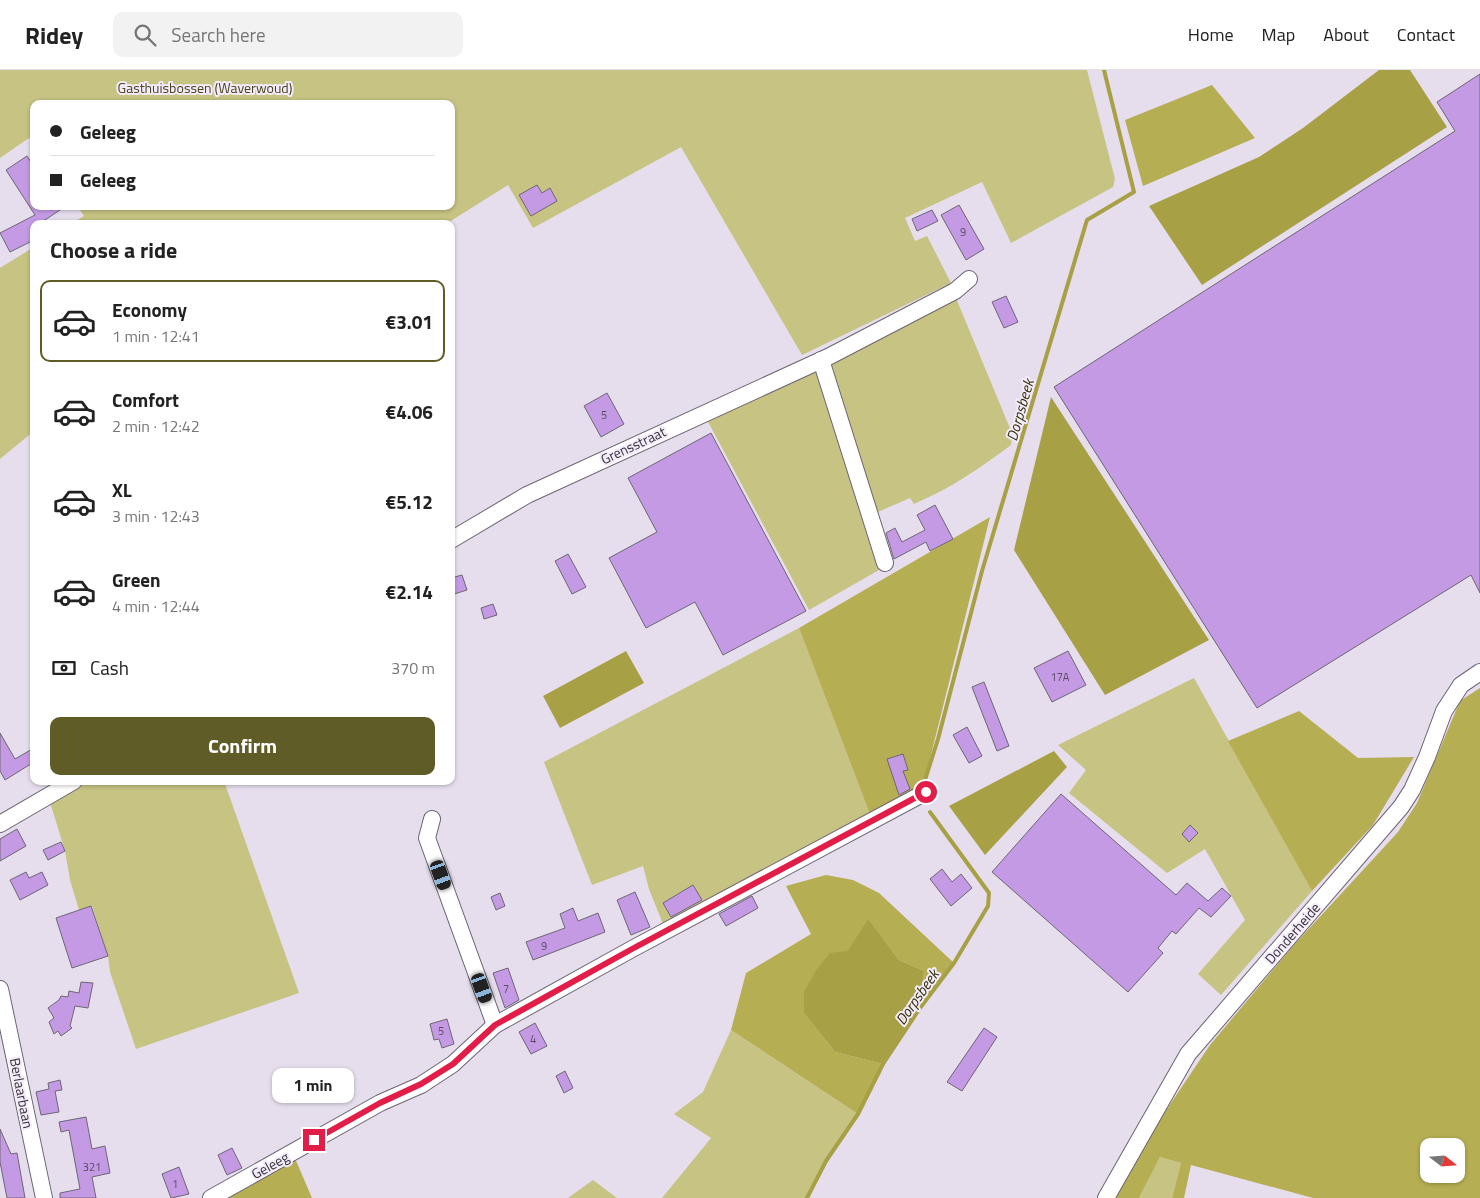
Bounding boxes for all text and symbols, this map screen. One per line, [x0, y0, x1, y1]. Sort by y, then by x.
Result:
search box [113, 12, 463, 57]
text: Ridey [25, 17, 83, 53]
text: Search here [171, 20, 266, 49]
icon: search [131, 21, 159, 49]
text: Home [1188, 21, 1234, 48]
text: Map [1262, 21, 1295, 48]
text: About [1323, 21, 1369, 48]
text: Contact [1397, 21, 1455, 48]
park label: Gasthuisbossen (Waverwoud) [118, 77, 292, 98]
text: Geleeg [80, 117, 136, 146]
text: Geleeg [80, 165, 136, 194]
house number: 9 [960, 224, 966, 240]
text: Choose a ride [50, 233, 177, 267]
text: Economy [112, 295, 187, 324]
icon: car [52, 299, 97, 344]
text: €3.01 [386, 307, 433, 336]
text: 1 min · 12:41 [112, 324, 200, 348]
water label: Dorpsbeek [1000, 374, 1040, 444]
text: Comfort [112, 385, 179, 414]
icon: car [52, 389, 97, 434]
text: €4.06 [386, 397, 433, 426]
house number: 5 [601, 407, 607, 423]
text: 2 min · 12:42 [112, 414, 200, 438]
street label: Grensstraat [597, 421, 669, 469]
text: XL [112, 475, 132, 504]
icon: car [52, 479, 97, 524]
text: €5.12 [386, 487, 433, 516]
text: 3 min · 12:43 [112, 504, 200, 528]
text: Green [112, 565, 161, 594]
icon: car [52, 569, 97, 614]
text: €2.14 [386, 577, 433, 606]
text: 4 min · 12:44 [112, 594, 200, 618]
text: Cash [90, 653, 129, 682]
icon: cash [50, 654, 78, 682]
text: 370 m [391, 656, 435, 680]
house number: 17A [1051, 669, 1070, 685]
button: Confirm [50, 717, 435, 775]
route start [915, 781, 937, 803]
car [428, 858, 453, 892]
street label: Donderheide [1259, 898, 1325, 968]
house number: 9 [541, 938, 547, 954]
water label: Dorpsbeek [889, 963, 946, 1029]
car [469, 971, 494, 1005]
house number: 7 [503, 981, 509, 997]
house number: 5 [438, 1023, 444, 1039]
house number: 4 [530, 1031, 536, 1047]
street label: Berlaarbaan [5, 1056, 39, 1130]
callout: 1 min [273, 1068, 355, 1102]
text: 1 min [294, 1073, 332, 1097]
route end [303, 1129, 325, 1151]
north arrow [1420, 1138, 1465, 1182]
map controls [1420, 1138, 1465, 1183]
street label: Geleeg [247, 1146, 293, 1184]
house number: 321 [83, 1159, 101, 1175]
house number: 1 [172, 1176, 178, 1192]

